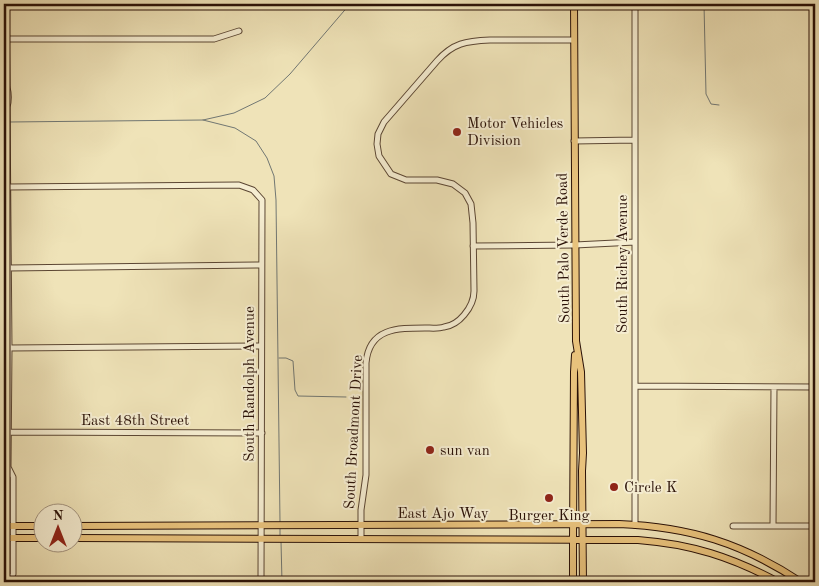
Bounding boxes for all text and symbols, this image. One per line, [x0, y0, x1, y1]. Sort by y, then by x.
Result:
place label: Motor Vehicles Division [467, 117, 563, 149]
marker: Motor Vehicles Division [451, 126, 463, 138]
street label: South Palo Verde Road [556, 172, 573, 323]
street label: South Richey Avenue [616, 195, 631, 333]
street label: South Randolph Avenue [243, 306, 258, 462]
street label: South Broadmont Drive [343, 354, 366, 510]
street label: East 48th Street [81, 414, 189, 429]
marker: sun van [424, 444, 436, 456]
place label: sun van [440, 444, 490, 459]
marker: Circle K [608, 481, 620, 493]
place label: Circle K [624, 481, 677, 496]
marker: Burger King [543, 492, 555, 504]
north arrow [32, 504, 82, 554]
street label: East Ajo Way [397, 507, 489, 522]
text: N [53, 509, 64, 523]
place label: Burger King [508, 509, 590, 524]

